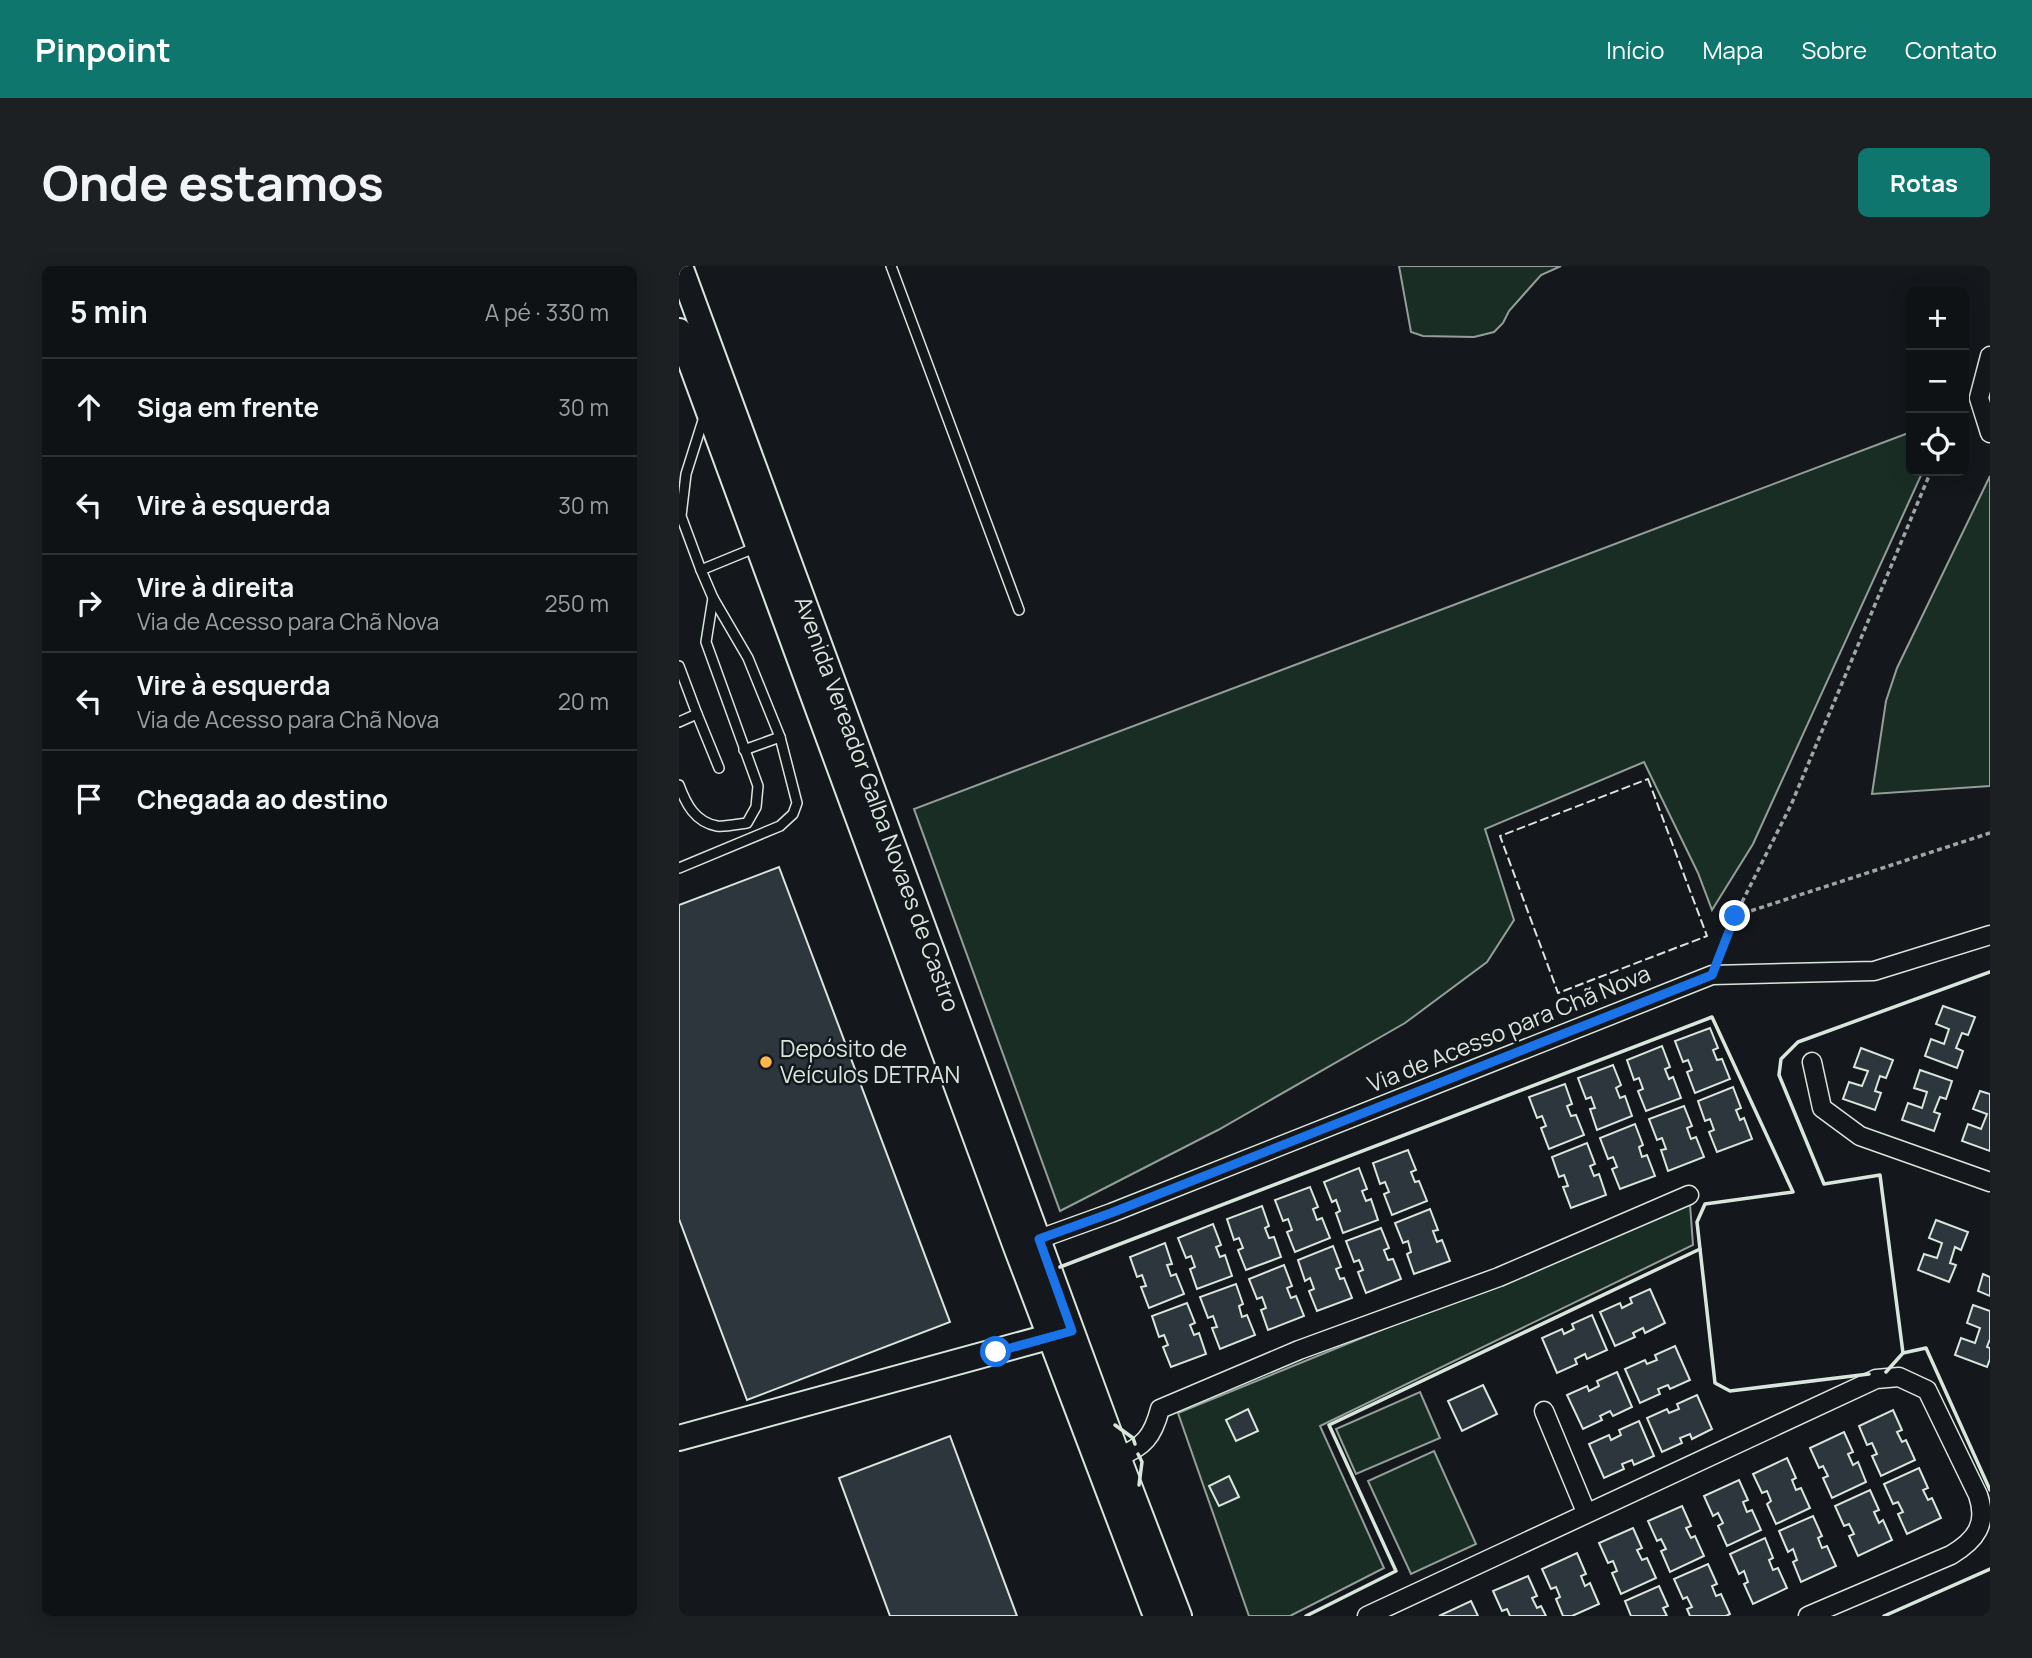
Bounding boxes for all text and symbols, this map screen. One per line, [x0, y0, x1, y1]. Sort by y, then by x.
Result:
text: Pinpoint [35, 27, 171, 72]
text: Início [1606, 33, 1664, 66]
text: Mapa [1702, 33, 1763, 66]
text: Sobre [1801, 33, 1867, 66]
text: Contato [1905, 33, 1997, 66]
button: Rotas [1858, 148, 1990, 217]
text: Onde estamos [42, 149, 384, 216]
map controls [1906, 287, 1969, 476]
button: + [1906, 287, 1969, 350]
text: 5 min [70, 291, 148, 332]
text: A pé · 330 m [485, 296, 609, 328]
button: − [1906, 350, 1969, 413]
icon: ahead [70, 388, 108, 426]
text: Siga em frente [137, 389, 319, 425]
text: 30 m [558, 391, 609, 423]
button: locate [1906, 413, 1969, 476]
icon: left [70, 486, 108, 524]
text: Vire à esquerda [137, 487, 330, 523]
text: 30 m [558, 489, 609, 521]
text: Vire à direita [137, 569, 294, 605]
icon: right [70, 584, 108, 622]
text: 250 m [544, 587, 609, 619]
street label: Avenida Vereador Galba Novaes de Castro [788, 591, 968, 1016]
text: Via de Acesso para Chã Nova [137, 605, 439, 637]
text: Vire à esquerda [137, 667, 330, 703]
icon: left [70, 682, 108, 720]
text: 20 m [558, 685, 609, 717]
text: Via de Acesso para Chã Nova [137, 703, 439, 735]
icon: arrive [70, 780, 108, 818]
text: Chegada ao destino [137, 781, 388, 817]
route end [1719, 900, 1750, 931]
street label: Via de Acesso para Chã Nova [1362, 957, 1655, 1100]
place label: Depósito de Veículos DETRAN [780, 1032, 960, 1090]
marker: Depósito de Veículos DETRAN [758, 1054, 774, 1070]
route start [980, 1336, 1011, 1367]

